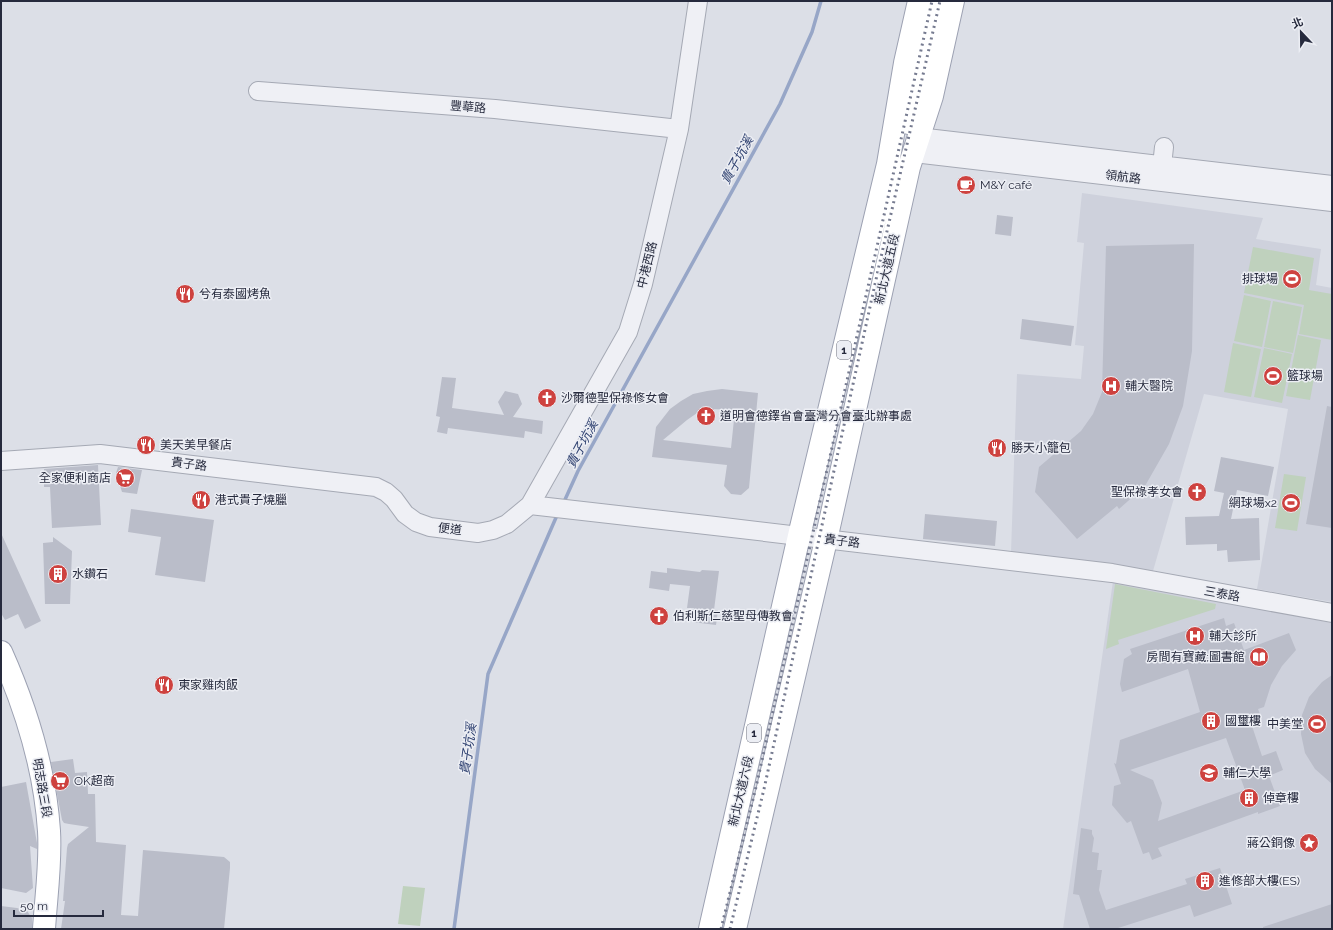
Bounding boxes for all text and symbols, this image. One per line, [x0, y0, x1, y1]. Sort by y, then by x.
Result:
north arrow [1281, 12, 1321, 52]
text: 北 [1290, 15, 1305, 31]
street label: 豐華路 [449, 98, 487, 116]
water label: 貴子坑溪 [718, 132, 757, 186]
street label: 領航路 [1104, 168, 1142, 186]
cafe icon: M&Y café [955, 174, 977, 196]
place label: M&Y café [980, 178, 1032, 192]
street label: 新北大道五段 [872, 232, 902, 306]
street label: 中港西路 [634, 240, 660, 290]
sports icon: 排球場 [1281, 268, 1303, 290]
place label: 排球場 [1242, 272, 1278, 286]
restaurant icon: 兮有泰國烤魚 [174, 283, 196, 305]
place label: 兮有泰國烤魚 [199, 287, 271, 301]
road number: 1 [837, 341, 851, 359]
sports icon: 籃球場 [1262, 365, 1284, 387]
place label: 籃球場 [1287, 369, 1323, 383]
hospital icon: 輔大醫院 [1100, 375, 1122, 397]
place label: 輔大醫院 [1125, 379, 1173, 393]
church icon: 沙爾德聖保祿修女會 [536, 387, 558, 409]
place label: 沙爾德聖保祿修女會 [561, 391, 669, 405]
church icon: 道明會德鐸省會臺灣分會臺北辦事處 [695, 405, 717, 427]
place label: 道明會德鐸省會臺灣分會臺北辦事處 [720, 409, 912, 423]
water label: 貴子坑溪 [563, 416, 602, 470]
restaurant icon: 美天美早餐店 [135, 434, 157, 456]
restaurant icon: 勝天小籠包 [986, 437, 1008, 459]
place label: 美天美早餐店 [160, 438, 232, 452]
place label: 勝天小籠包 [1011, 441, 1071, 455]
street label: 貴子路 [170, 455, 208, 473]
supermarket icon: 全家便利商店 [114, 467, 136, 489]
place label: 全家便利商店 [39, 471, 111, 485]
church icon: 聖保祿孝女會 [1186, 481, 1208, 503]
place label: 聖保祿孝女會 [1111, 485, 1183, 499]
restaurant icon: 港式貴子燒臘 [190, 489, 212, 511]
sports icon: 網球場x2 [1280, 492, 1302, 514]
place label: 港式貴子燒臘 [215, 493, 287, 507]
place label: 網球場x2 [1229, 496, 1277, 510]
street label: 便道 [437, 521, 463, 537]
street label: 貴子路 [823, 532, 861, 550]
building icon: 水鑽石 [47, 563, 69, 585]
place label: 水鑽石 [72, 567, 108, 581]
street label: 三泰路 [1203, 584, 1241, 604]
church icon: 伯利斯仁慈聖母傳教會 [648, 605, 670, 627]
place label: 伯利斯仁慈聖母傳教會 [673, 609, 793, 623]
hospital icon: 輔大診所 [1184, 625, 1206, 647]
place label: 輔大診所 [1209, 629, 1257, 643]
library icon: 房間有寶藏;圖書館 [1248, 646, 1270, 668]
place label: 房間有寶藏;圖書館 [1147, 650, 1245, 664]
restaurant icon: 東家雞肉飯 [153, 674, 175, 696]
place label: 東家雞肉飯 [178, 678, 238, 692]
building icon: 國璽樓 [1200, 710, 1222, 732]
sports icon: 中美堂 [1306, 713, 1328, 735]
place label: 國璽樓 [1225, 714, 1261, 728]
place label: 中美堂 [1267, 717, 1303, 731]
water label: 貴子坑溪 [457, 720, 479, 776]
road number: 1 [747, 724, 761, 742]
street label: 新北大道六段 [726, 754, 756, 828]
street label: 明志路三段 [30, 757, 54, 819]
school or university icon: 輔仁大學 [1198, 762, 1220, 784]
place label: 輔仁大學 [1223, 766, 1271, 780]
supermarket icon: OK超商 [49, 770, 71, 792]
place label: OK超商 [74, 774, 115, 788]
building icon: 倬章樓 [1238, 787, 1260, 809]
place label: 倬章樓 [1263, 791, 1299, 805]
place icon: 蔣公銅像 [1298, 832, 1320, 854]
place label: 蔣公銅像 [1247, 836, 1295, 850]
building icon: 進修部大樓(ES) [1194, 870, 1216, 892]
place label: 進修部大樓(ES) [1219, 874, 1300, 888]
scale bar [14, 892, 103, 918]
text: 50 m [20, 899, 48, 913]

